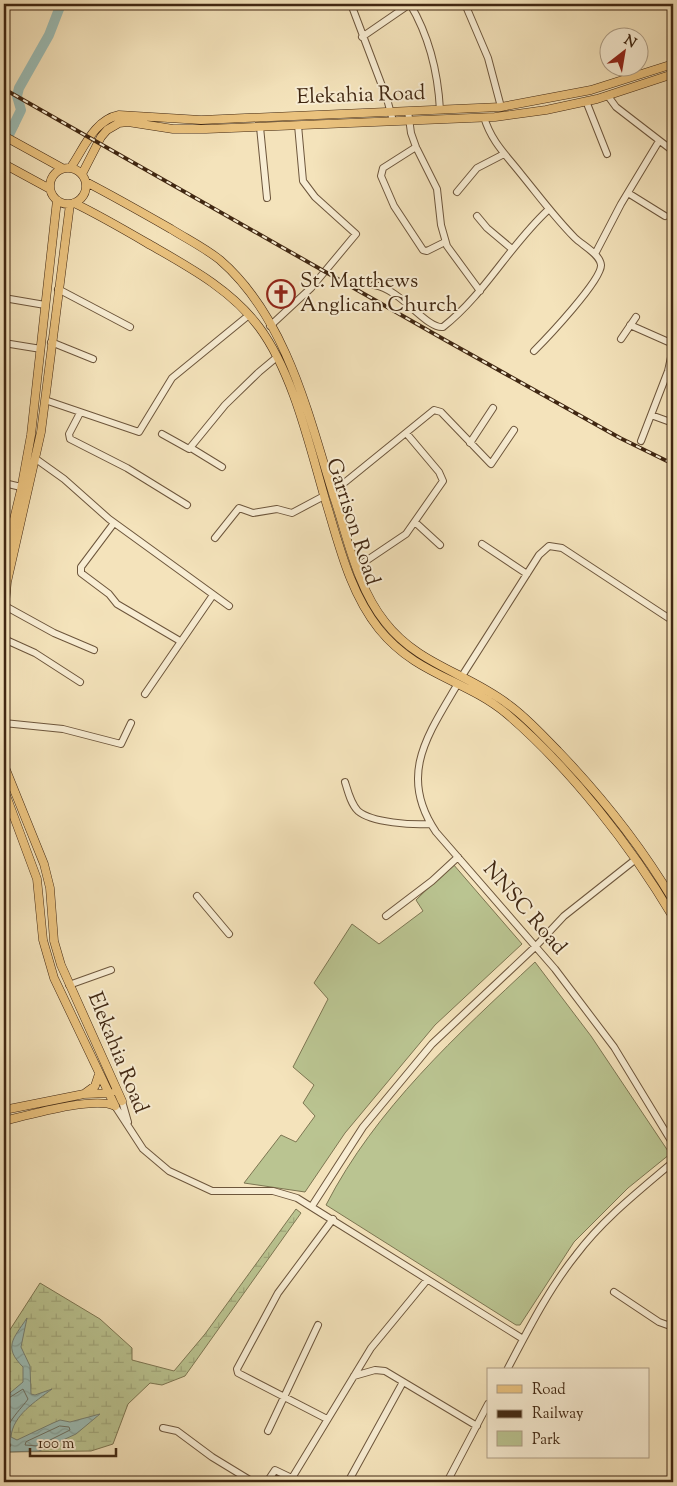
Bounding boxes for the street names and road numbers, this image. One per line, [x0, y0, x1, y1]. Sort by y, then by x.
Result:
street label: Elekahia Road [296, 79, 426, 113]
street label: Garrison Road [317, 455, 387, 590]
street label: NNSC Road [475, 856, 573, 962]
street label: Elekahia Road [79, 988, 155, 1118]

